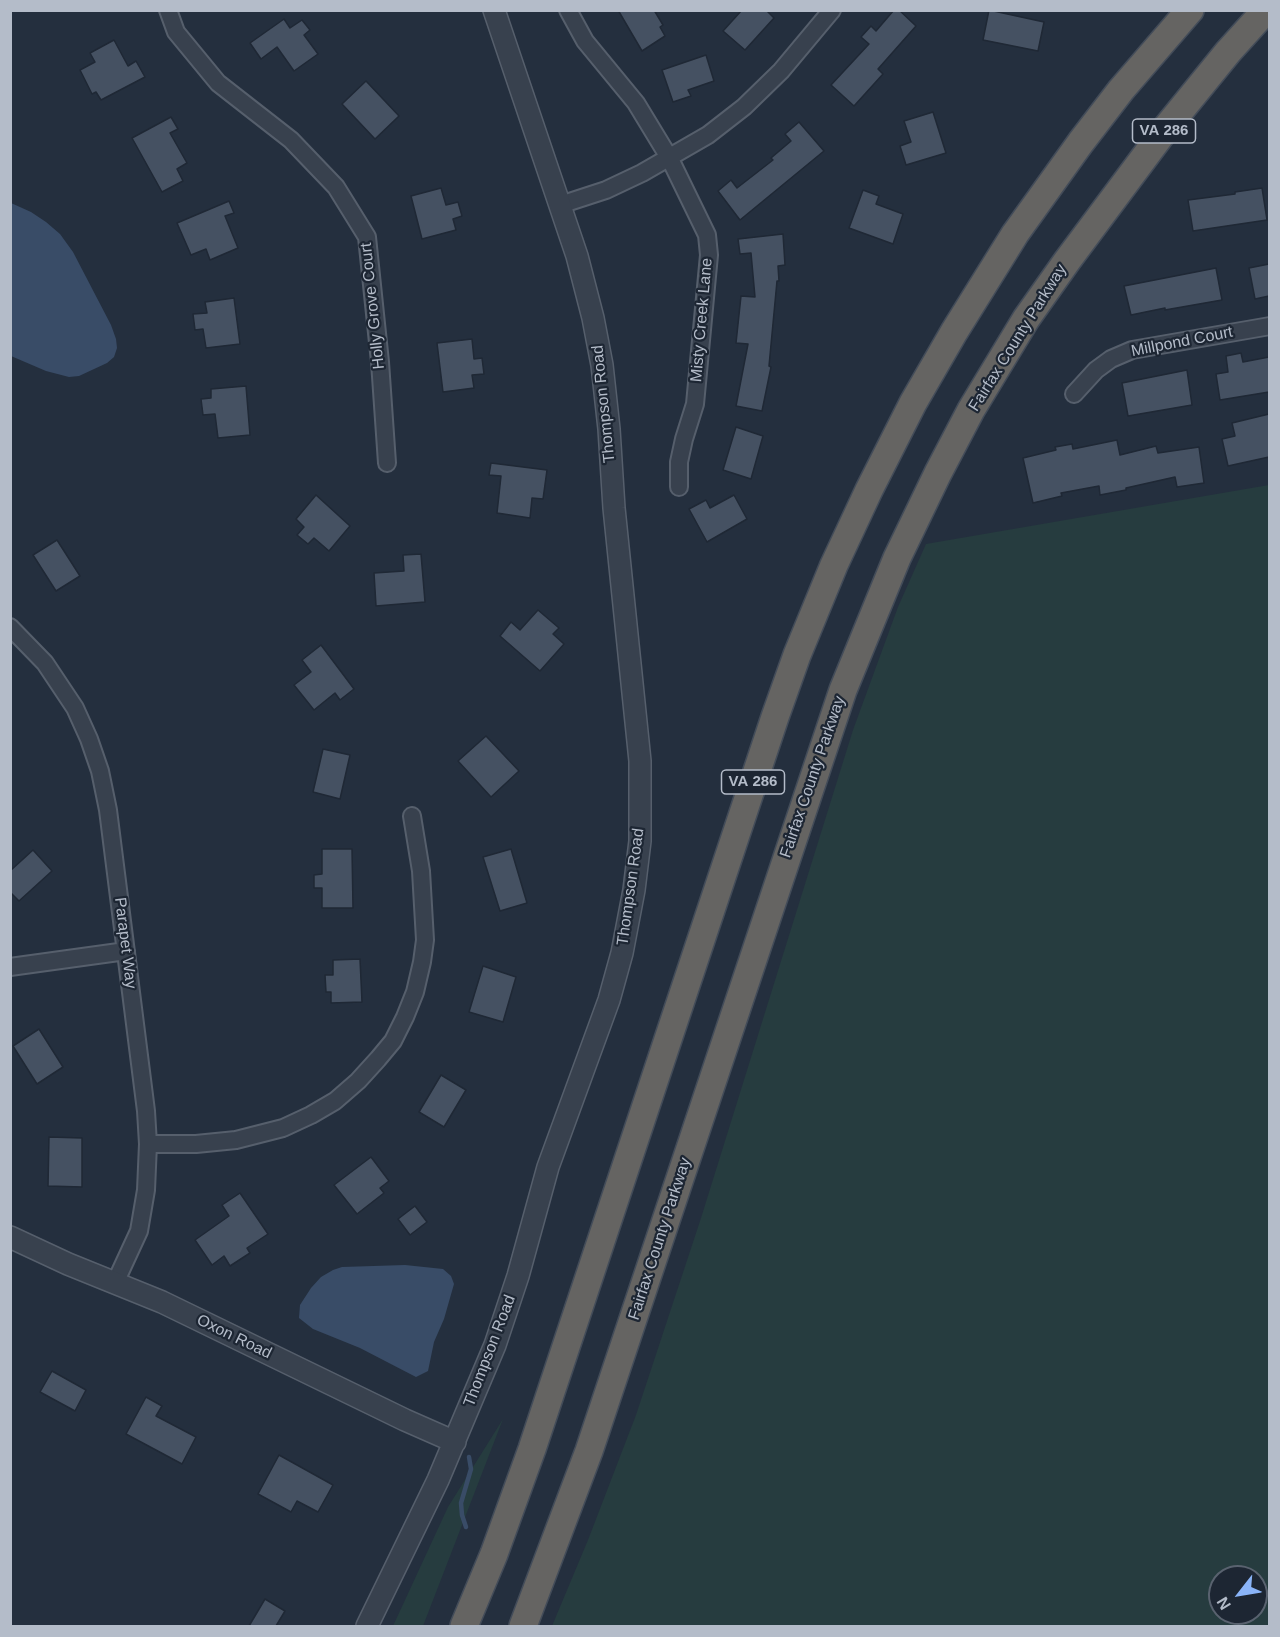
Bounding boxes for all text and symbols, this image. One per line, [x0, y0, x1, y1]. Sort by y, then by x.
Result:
road number: VA 286 [1132, 119, 1196, 143]
street label: Holly Grove Court [357, 242, 389, 370]
street label: Misty Creek Lane [687, 257, 717, 383]
street label: Fairfax County Parkway [965, 261, 1071, 415]
street label: Millpond Court [1130, 323, 1234, 361]
street label: Thompson Road [588, 344, 620, 464]
street label: Fairfax County Parkway [776, 694, 850, 860]
road number: VA 286 [722, 770, 784, 794]
street label: Thompson Road [613, 827, 649, 947]
street label: Parapet Way [110, 896, 140, 990]
street label: Fairfax County Parkway [625, 1155, 695, 1323]
street label: Thompson Road [460, 1292, 520, 1410]
street label: Oxon Road [193, 1311, 275, 1363]
north arrow [1208, 1565, 1268, 1625]
text: N [1214, 1594, 1234, 1613]

